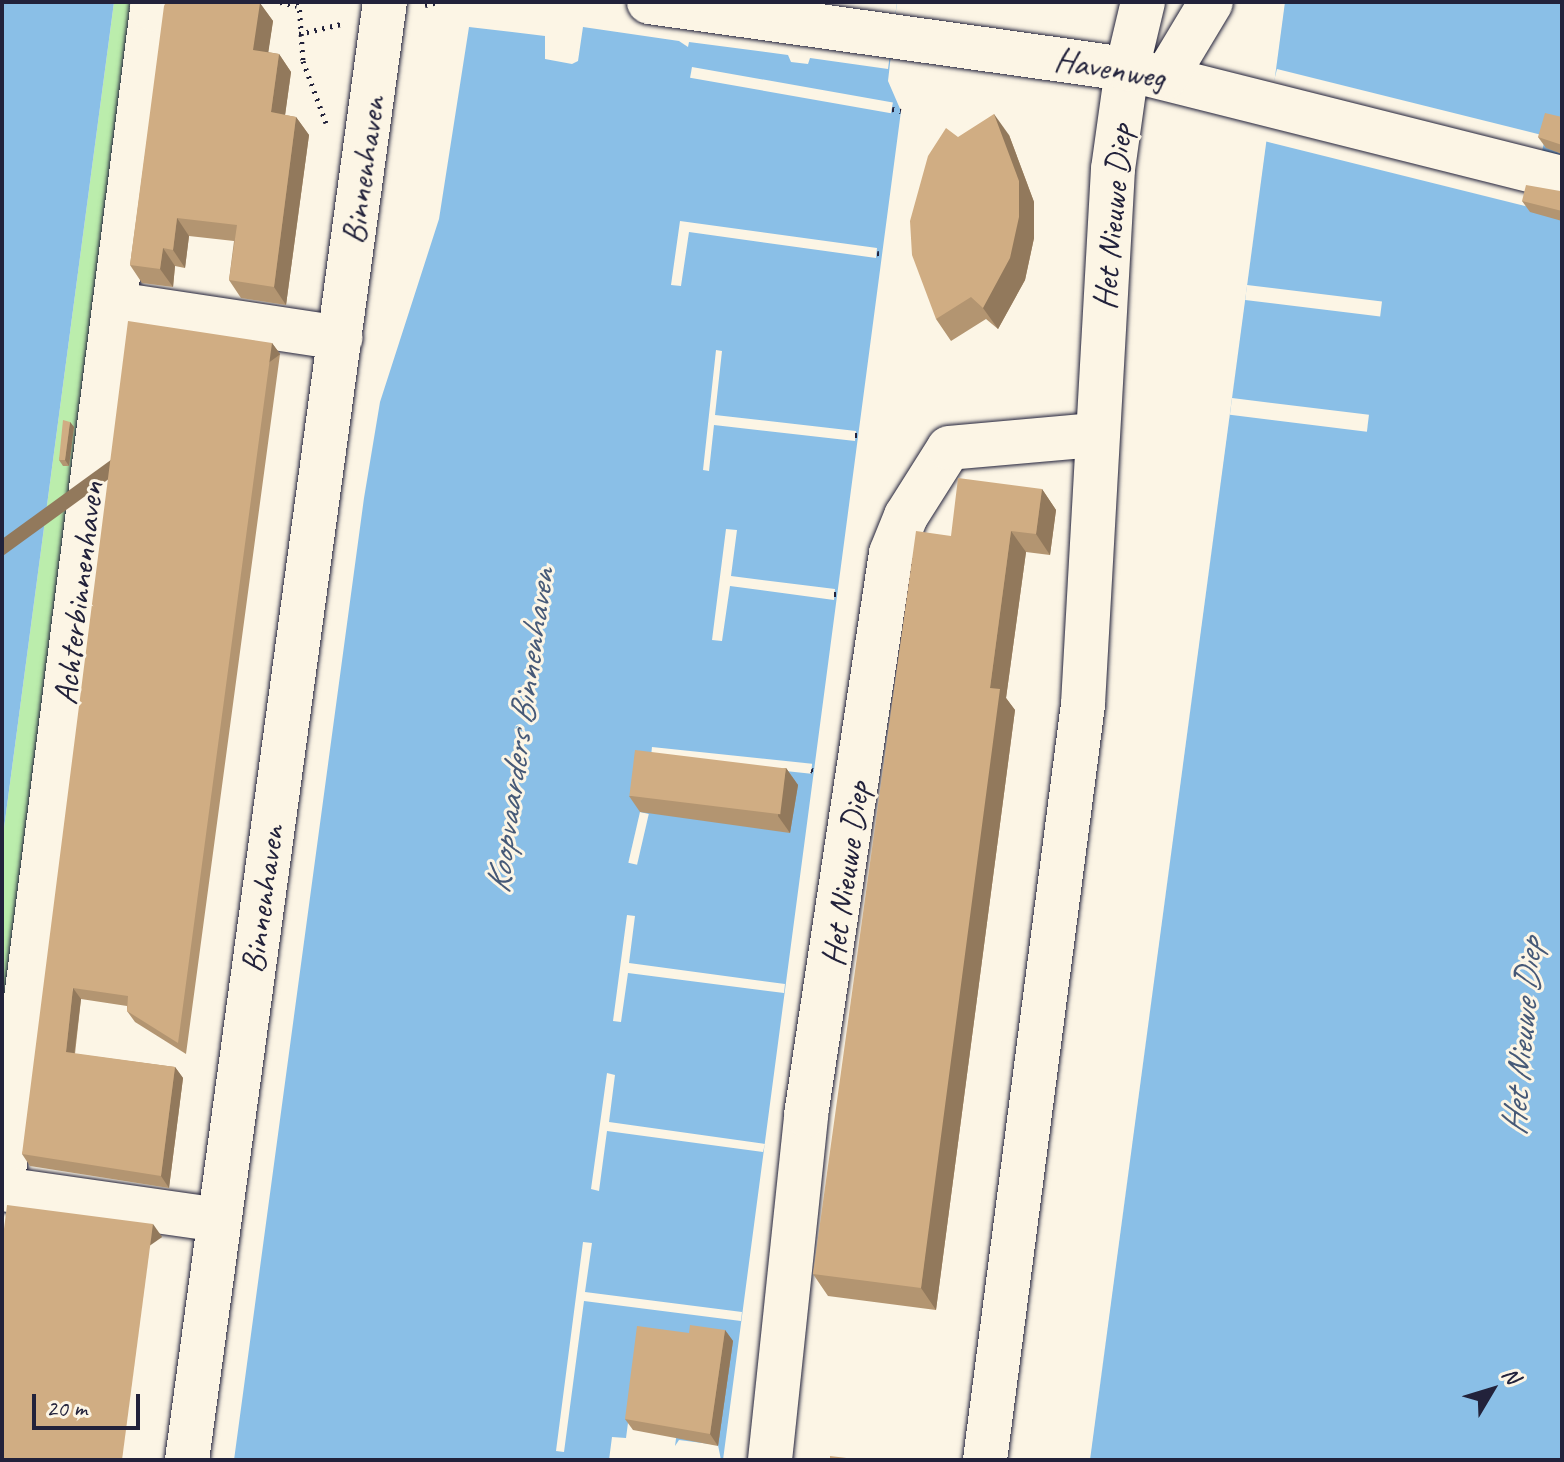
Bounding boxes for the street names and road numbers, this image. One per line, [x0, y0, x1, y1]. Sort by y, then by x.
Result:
street label: Havenweg [1051, 38, 1169, 98]
street label: Binnenhaven [332, 94, 394, 246]
street label: Het Nieuwe Diep [1083, 122, 1141, 312]
street label: Achterbinnenhaven [44, 479, 112, 707]
street label: Het Nieuwe Diep [812, 778, 878, 970]
street label: Binnenhaven [231, 823, 293, 975]

